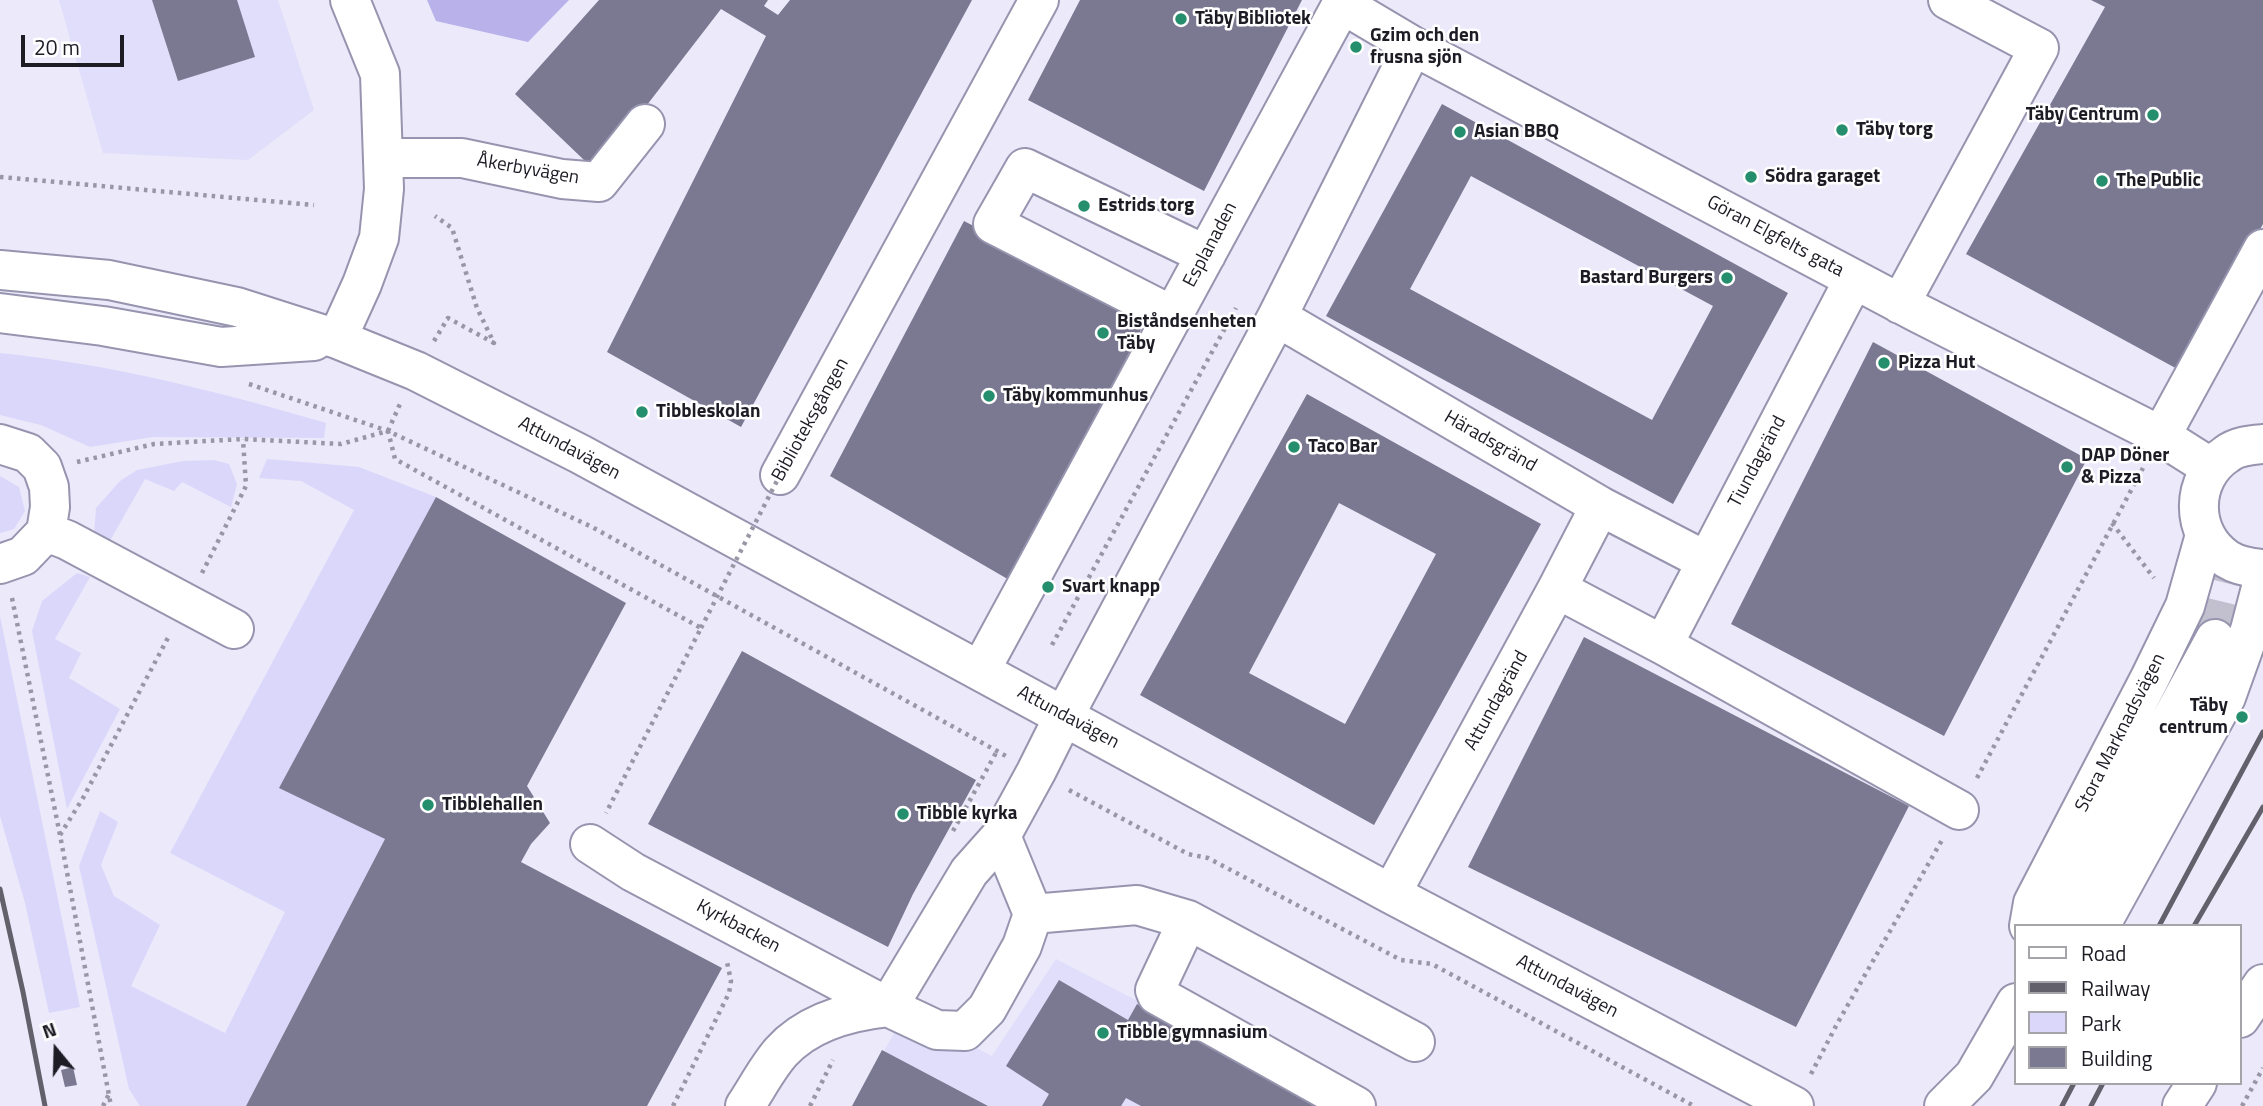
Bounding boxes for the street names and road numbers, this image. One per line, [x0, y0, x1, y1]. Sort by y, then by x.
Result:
street label: Åkerbyvägen [475, 150, 581, 190]
street label: Göran Elgfelts gata [1702, 191, 1848, 283]
street label: Esplanaden [1179, 199, 1243, 291]
street label: Biblioteksgången [768, 354, 854, 486]
street label: Häradsgränd [1440, 406, 1540, 478]
street label: Tiundagränd [1724, 412, 1792, 512]
street label: Attundavägen [514, 413, 624, 485]
street label: Attundagränd [1460, 647, 1534, 755]
street label: Stora Marknadsvägen [2071, 650, 2171, 816]
street label: Attundavägen [1013, 682, 1123, 754]
street label: Kyrkbacken [692, 895, 784, 959]
street label: Attundavägen [1512, 951, 1622, 1023]

